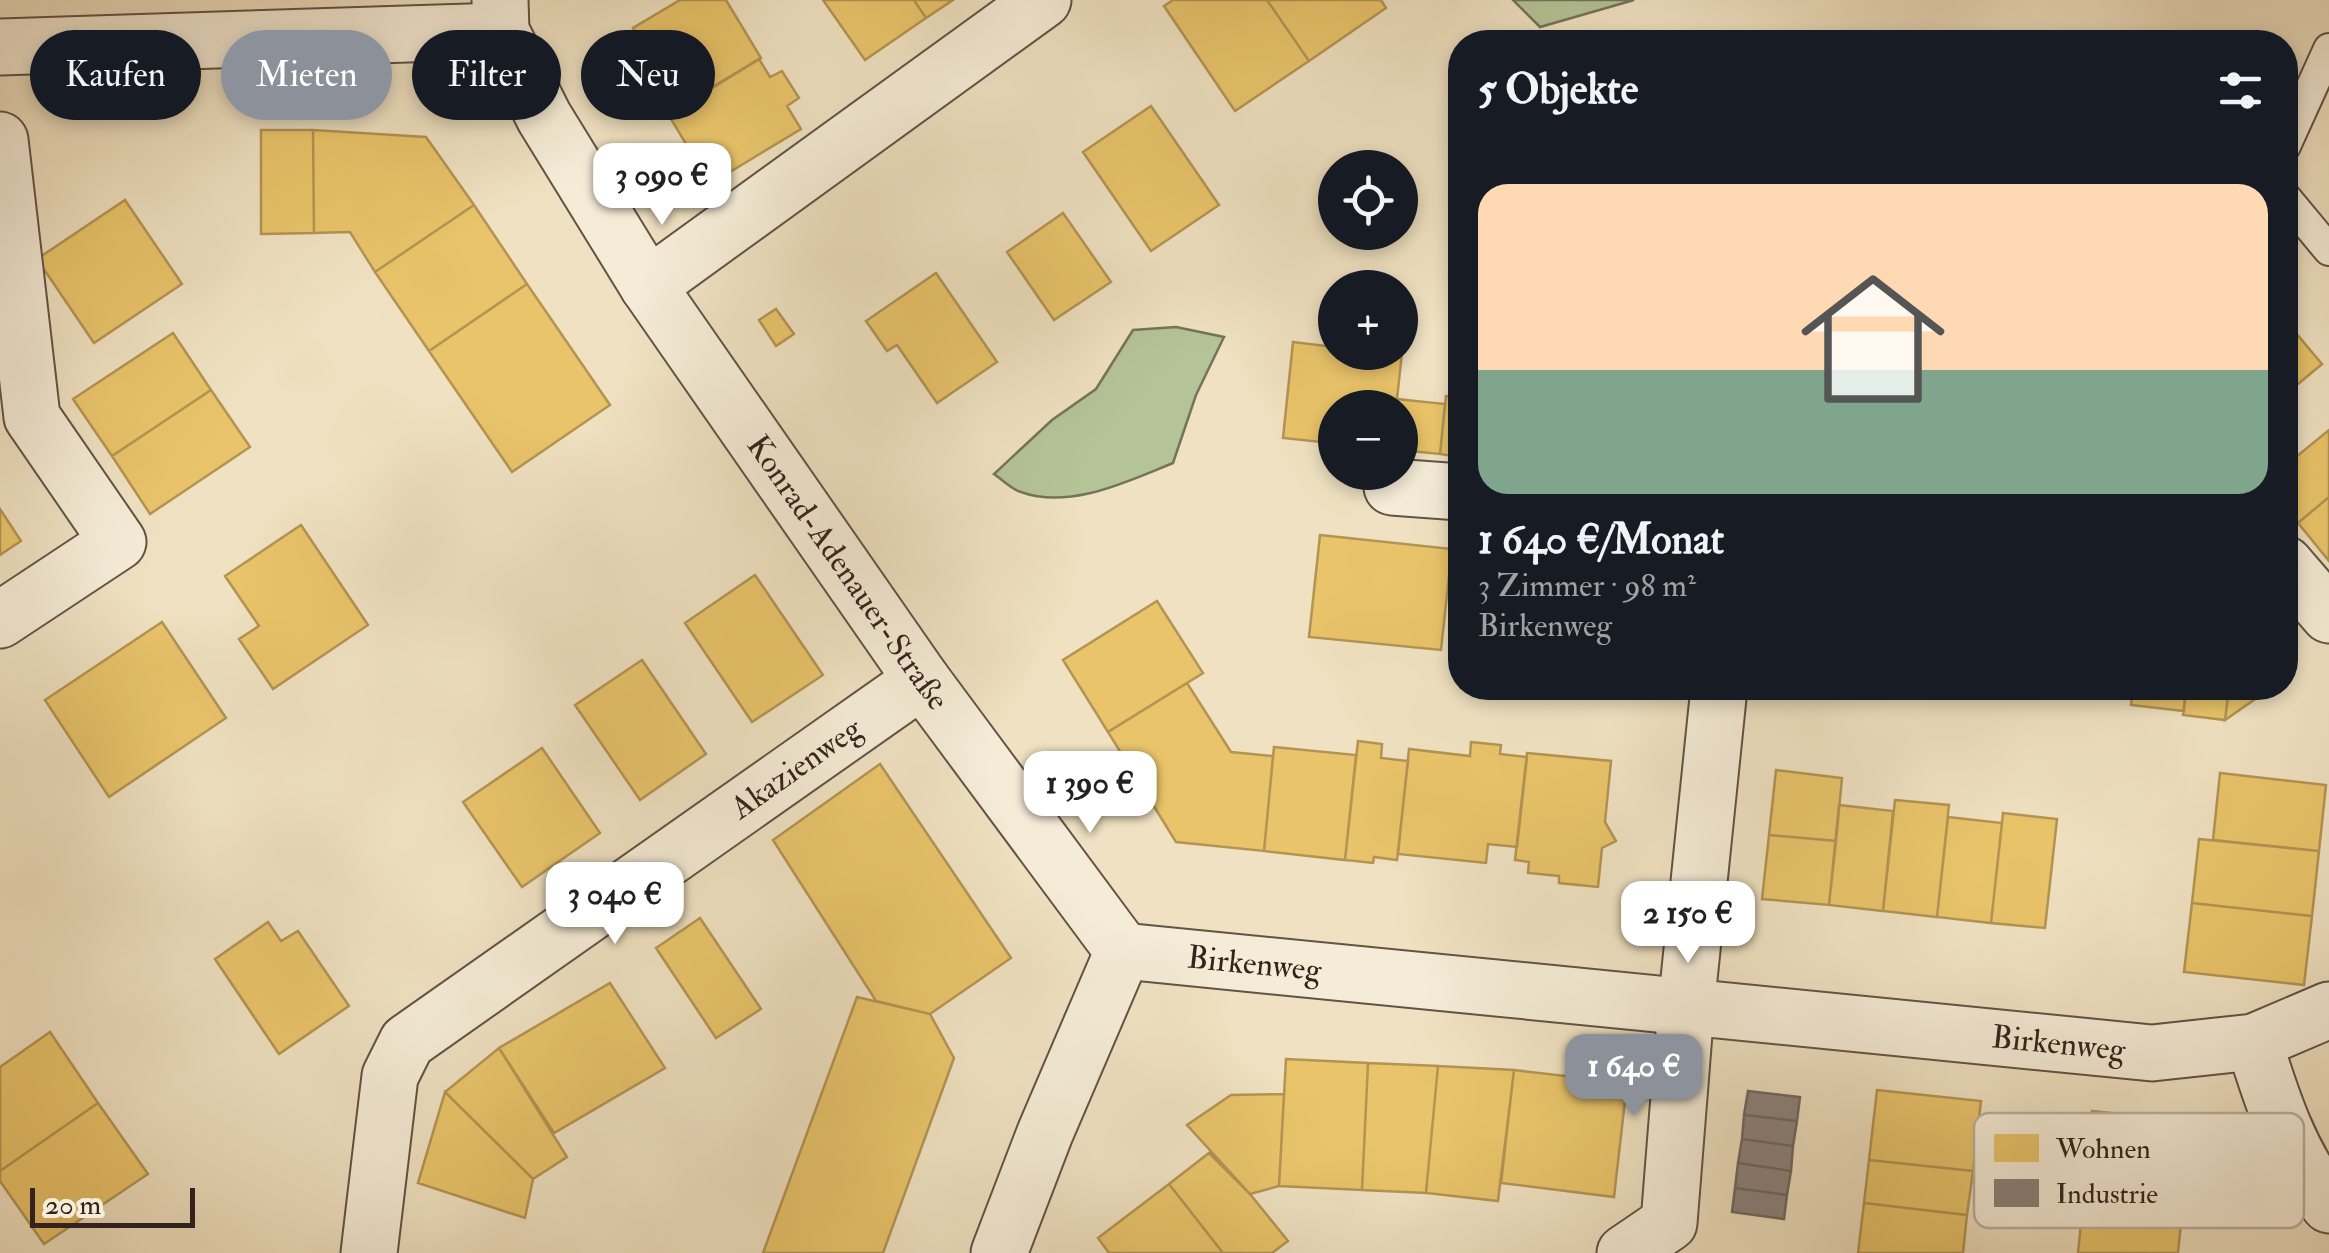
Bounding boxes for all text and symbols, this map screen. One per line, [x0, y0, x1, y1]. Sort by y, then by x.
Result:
chip: Kaufen [30, 30, 201, 120]
chip: Mieten [221, 30, 392, 120]
chip: Filter [412, 30, 561, 120]
chip: Neu [581, 30, 715, 120]
icon: filters [2213, 63, 2268, 118]
text: 5 Objekte [1478, 64, 1638, 116]
pin: 3 090 € [570, 143, 754, 228]
map controls [1318, 150, 1418, 490]
button: locate [1318, 150, 1418, 250]
text: 3 090 € [615, 155, 709, 195]
icon: home [1783, 249, 1963, 429]
button: + [1318, 270, 1418, 370]
button: − [1318, 390, 1418, 490]
street label: Konrad-Adenauer-Straße [738, 427, 958, 718]
text: 1 640 €/Monat [1478, 514, 1724, 566]
text: 3 Zimmer · 98 m² [1478, 566, 1696, 606]
text: Birkenweg [1478, 606, 1612, 646]
street label: Akazienweg [722, 708, 870, 829]
pin: 1 390 € [998, 751, 1182, 836]
text: 1 390 € [1046, 763, 1134, 803]
pin: 3 040 € [523, 862, 707, 947]
text: 3 040 € [568, 874, 662, 914]
pin: 2 150 € [1596, 881, 1780, 966]
text: 2 150 € [1643, 893, 1733, 933]
street label: Birkenweg [1186, 938, 1324, 991]
street label: Birkenweg [1990, 1017, 2128, 1070]
pin: 1 640 € [1542, 1034, 1726, 1119]
text: 1 640 € [1587, 1046, 1681, 1086]
legend [1974, 1113, 2304, 1228]
text: Wohnen [2055, 1132, 2151, 1167]
text: Industrie [2056, 1177, 2158, 1212]
scale bar [30, 1183, 195, 1228]
text: 20 m [45, 1188, 101, 1223]

